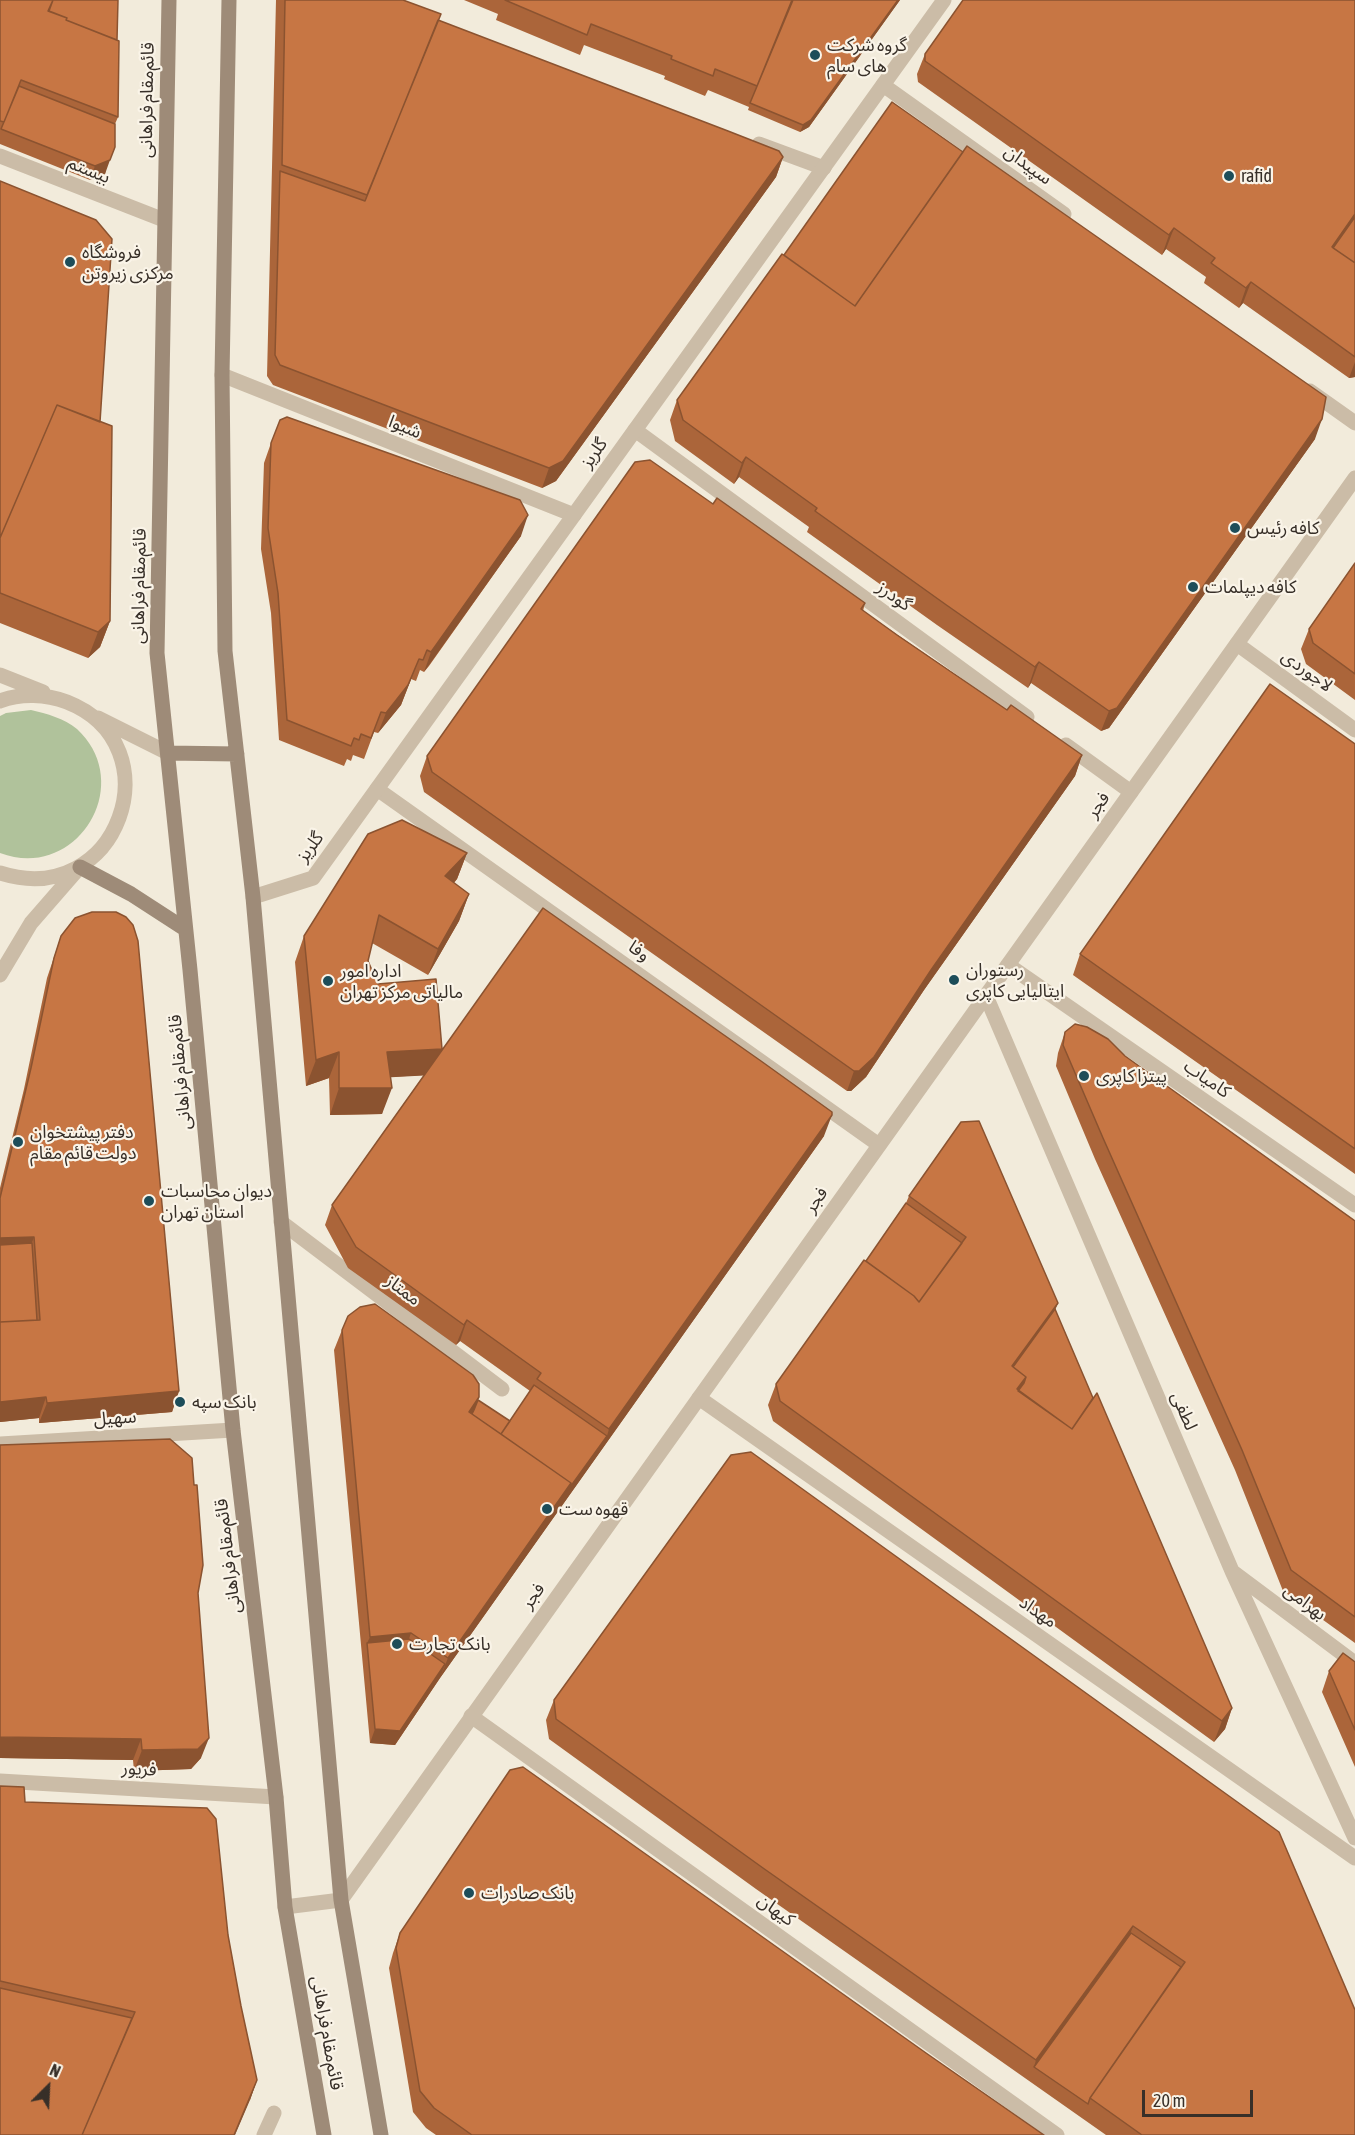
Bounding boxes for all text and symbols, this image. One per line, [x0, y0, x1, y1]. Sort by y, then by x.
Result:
place label: گروه شرکت های سام [827, 34, 907, 76]
street label: قائم‌مقام فراهانی [135, 42, 159, 158]
marker: گروه شرکت های سام [808, 48, 822, 62]
street label: سپیدان [1000, 140, 1056, 190]
street label: بیستم [65, 152, 113, 188]
place label: rafid [1241, 165, 1272, 187]
marker: rafid [1222, 169, 1236, 183]
place label: فروشگاه مرکزى زیروتن [82, 241, 174, 284]
marker: فروشگاه مرکزى زیروتن [63, 255, 77, 269]
street label: شیوا [385, 411, 425, 443]
street label: گلریز [576, 434, 612, 472]
place label: کافه رئیس [1247, 517, 1319, 539]
marker: کافه رئیس [1228, 521, 1242, 535]
street label: قائم‌مقام فراهانی [127, 528, 151, 644]
street label: گودرز [872, 576, 916, 616]
place label: کافه دیپلمات [1205, 576, 1297, 598]
marker: کافه دیپلمات [1186, 580, 1200, 594]
street label: لاجوردی [1277, 645, 1337, 697]
street label: فجر [1082, 788, 1114, 822]
street label: گلریز [292, 828, 328, 866]
street label: وفا [624, 936, 654, 966]
place label: رستوران ایتالیایی کاپری [966, 959, 1064, 1002]
place label: اداره امور مالیاتی مرکز تهران [340, 960, 463, 1002]
marker: رستوران ایتالیایی کاپری [947, 973, 961, 987]
marker: اداره امور مالیاتی مرکز تهران [321, 974, 335, 988]
street label: قائم‌مقام فراهانی [164, 1013, 196, 1131]
street label: کامیاب [1180, 1055, 1234, 1103]
place label: پیتزا کاپری [1096, 1065, 1167, 1087]
marker: پیتزا کاپری [1077, 1069, 1091, 1083]
place label: دفتر پیشتخوان دولت قائم مقام [30, 1121, 136, 1164]
marker: دفتر پیشتخوان دولت قائم مقام [11, 1135, 25, 1149]
place label: دیوان محاسبات استان تهران [161, 1180, 272, 1222]
street label: فجر [800, 1183, 832, 1217]
marker: دیوان محاسبات استان تهران [142, 1194, 156, 1208]
street label: ممتاز [381, 1270, 425, 1310]
street label: لطفی [1166, 1389, 1202, 1433]
place label: بانک سپه [192, 1391, 257, 1413]
marker: بانک سپه [173, 1395, 187, 1409]
street label: سهیل [93, 1406, 137, 1430]
street label: قائم‌مقام فراهانی [210, 1497, 246, 1615]
place label: قهوه ست [559, 1498, 628, 1520]
marker: قهوه ست [540, 1502, 554, 1516]
street label: فجر [516, 1579, 550, 1613]
street label: بهرامی [1279, 1579, 1331, 1625]
street label: مهداد [1015, 1591, 1061, 1633]
place label: بانک تجارت [409, 1633, 491, 1655]
marker: بانک تجارت [390, 1637, 404, 1651]
street label: فریور [121, 1757, 157, 1781]
place label: بانک صادرات [481, 1882, 574, 1904]
marker: بانک صادرات [462, 1886, 476, 1900]
street label: کیهان [753, 1889, 799, 1931]
street label: قائم‌مقام فراهانی [306, 1974, 348, 2092]
north arrow [18, 2057, 78, 2117]
text: N [47, 2060, 63, 2081]
scale bar [1145, 2078, 1256, 2116]
text: 20 m [1153, 2090, 1185, 2111]

